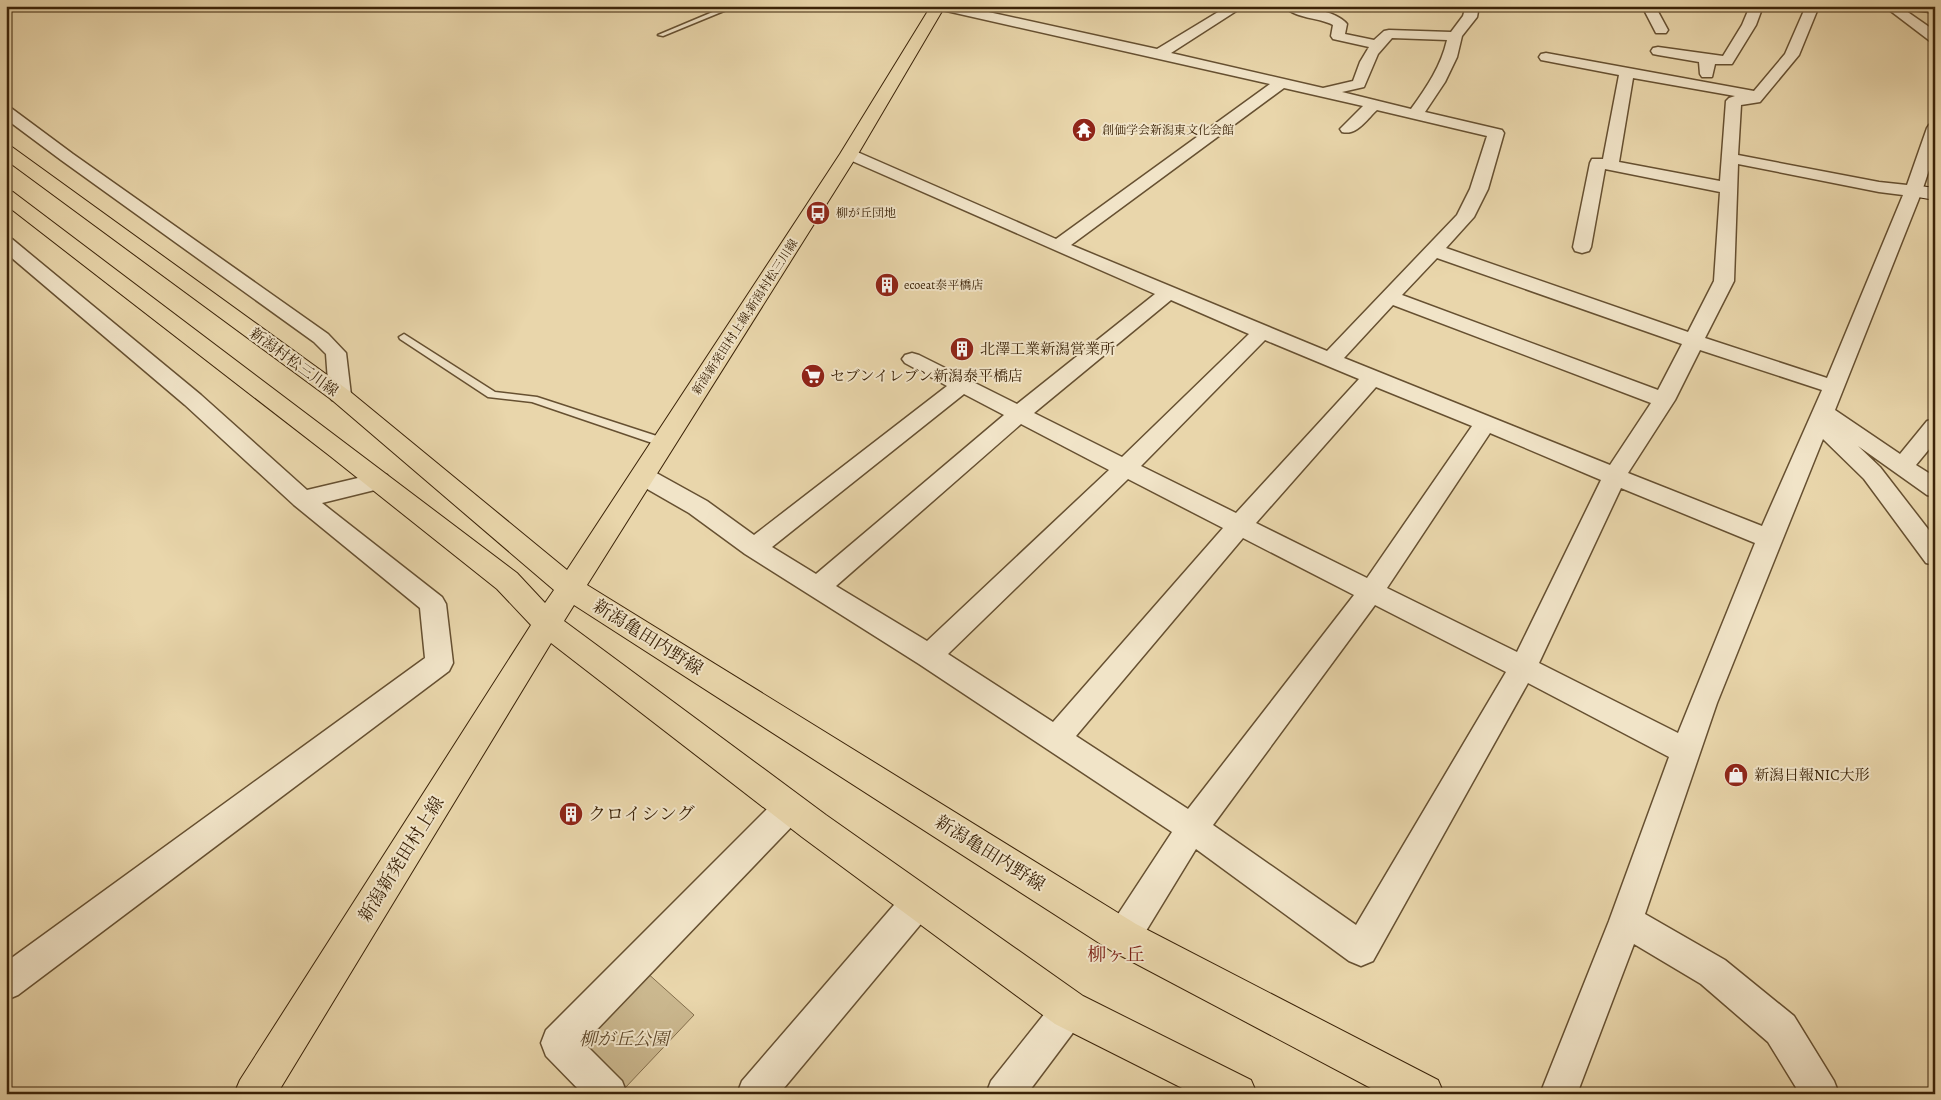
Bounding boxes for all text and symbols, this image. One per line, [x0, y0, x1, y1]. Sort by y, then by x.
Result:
temple icon: 創価学会新潟東文化会館 [1071, 117, 1097, 143]
place label: 創価学会新潟東文化会館 [1102, 122, 1234, 138]
bus stop icon: 柳が丘団地 [805, 200, 831, 226]
place label: 柳が丘団地 [836, 205, 896, 221]
street label: 新潟新発田村上線;新潟村松三川線 [688, 236, 802, 398]
building icon: ecoeat泰平橋店 [874, 272, 900, 298]
place label: ecoeat泰平橋店 [904, 277, 983, 293]
street label: 新潟村松三川線 [246, 323, 342, 401]
building icon: 北澤工業新潟営業所 [949, 336, 975, 362]
place label: 北澤工業新潟営業所 [980, 339, 1115, 359]
supermarket icon: セブンイレブン新潟泰平橋店 [800, 363, 826, 389]
place label: セブンイレブン新潟泰平橋店 [830, 366, 1023, 386]
street label: 新潟亀田内野線 [588, 593, 708, 681]
shop icon: 新潟日報NIC大形 [1723, 762, 1749, 788]
place label: 新潟日報NIC大形 [1754, 765, 1870, 785]
street label: 新潟新発田村上線 [353, 792, 449, 926]
building icon: クロイシング [558, 801, 584, 827]
place label: クロイシング [588, 802, 695, 826]
street label: 新潟亀田内野線 [930, 809, 1050, 897]
district label: 柳ヶ丘 [1087, 942, 1145, 968]
park label: 柳が丘公園 [579, 1027, 672, 1051]

